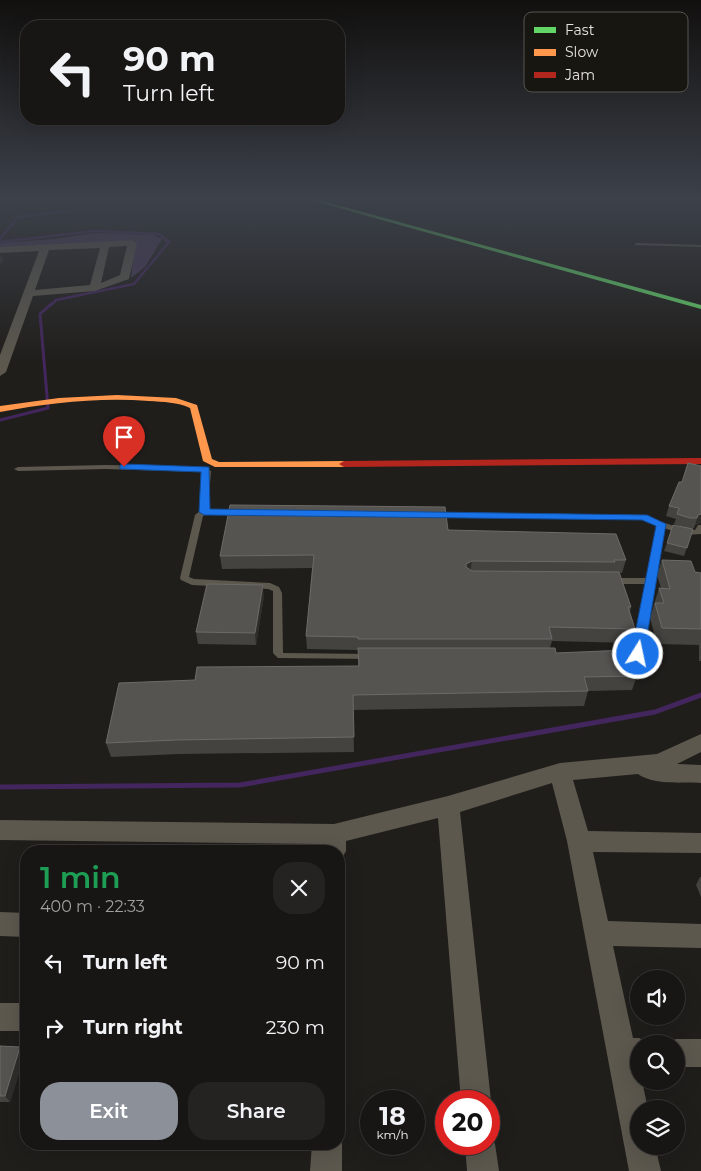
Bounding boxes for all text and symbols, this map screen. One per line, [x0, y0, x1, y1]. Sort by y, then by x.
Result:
legend [524, 12, 688, 92]
text: Fast [565, 21, 595, 39]
text: 90 m [123, 37, 216, 80]
icon: left [40, 40, 105, 105]
text: Slow [565, 43, 599, 61]
text: Jam [564, 66, 595, 84]
text: Turn left [123, 80, 215, 107]
pin [103, 416, 145, 467]
icon: arrive [110, 423, 138, 451]
position arrow [611, 627, 663, 679]
text: 1 min [40, 859, 121, 896]
button: close [273, 862, 325, 914]
text: 400 m · 22:33 [40, 897, 145, 916]
icon: left [40, 949, 68, 977]
text: Turn left [83, 951, 168, 974]
text: 90 m [276, 951, 325, 974]
map controls [630, 970, 685, 1155]
button: sound [630, 970, 685, 1025]
icon: right [40, 1014, 68, 1042]
text: Turn right [83, 1016, 183, 1039]
text: 230 m [266, 1016, 325, 1039]
button: search [630, 1035, 685, 1090]
button: Exit [40, 1082, 178, 1140]
button: Share [188, 1082, 325, 1140]
speed limit sign: 20 [435, 1090, 500, 1155]
button: layers [630, 1100, 685, 1155]
text: 18 [379, 1101, 406, 1131]
text: km/h [376, 1127, 409, 1142]

